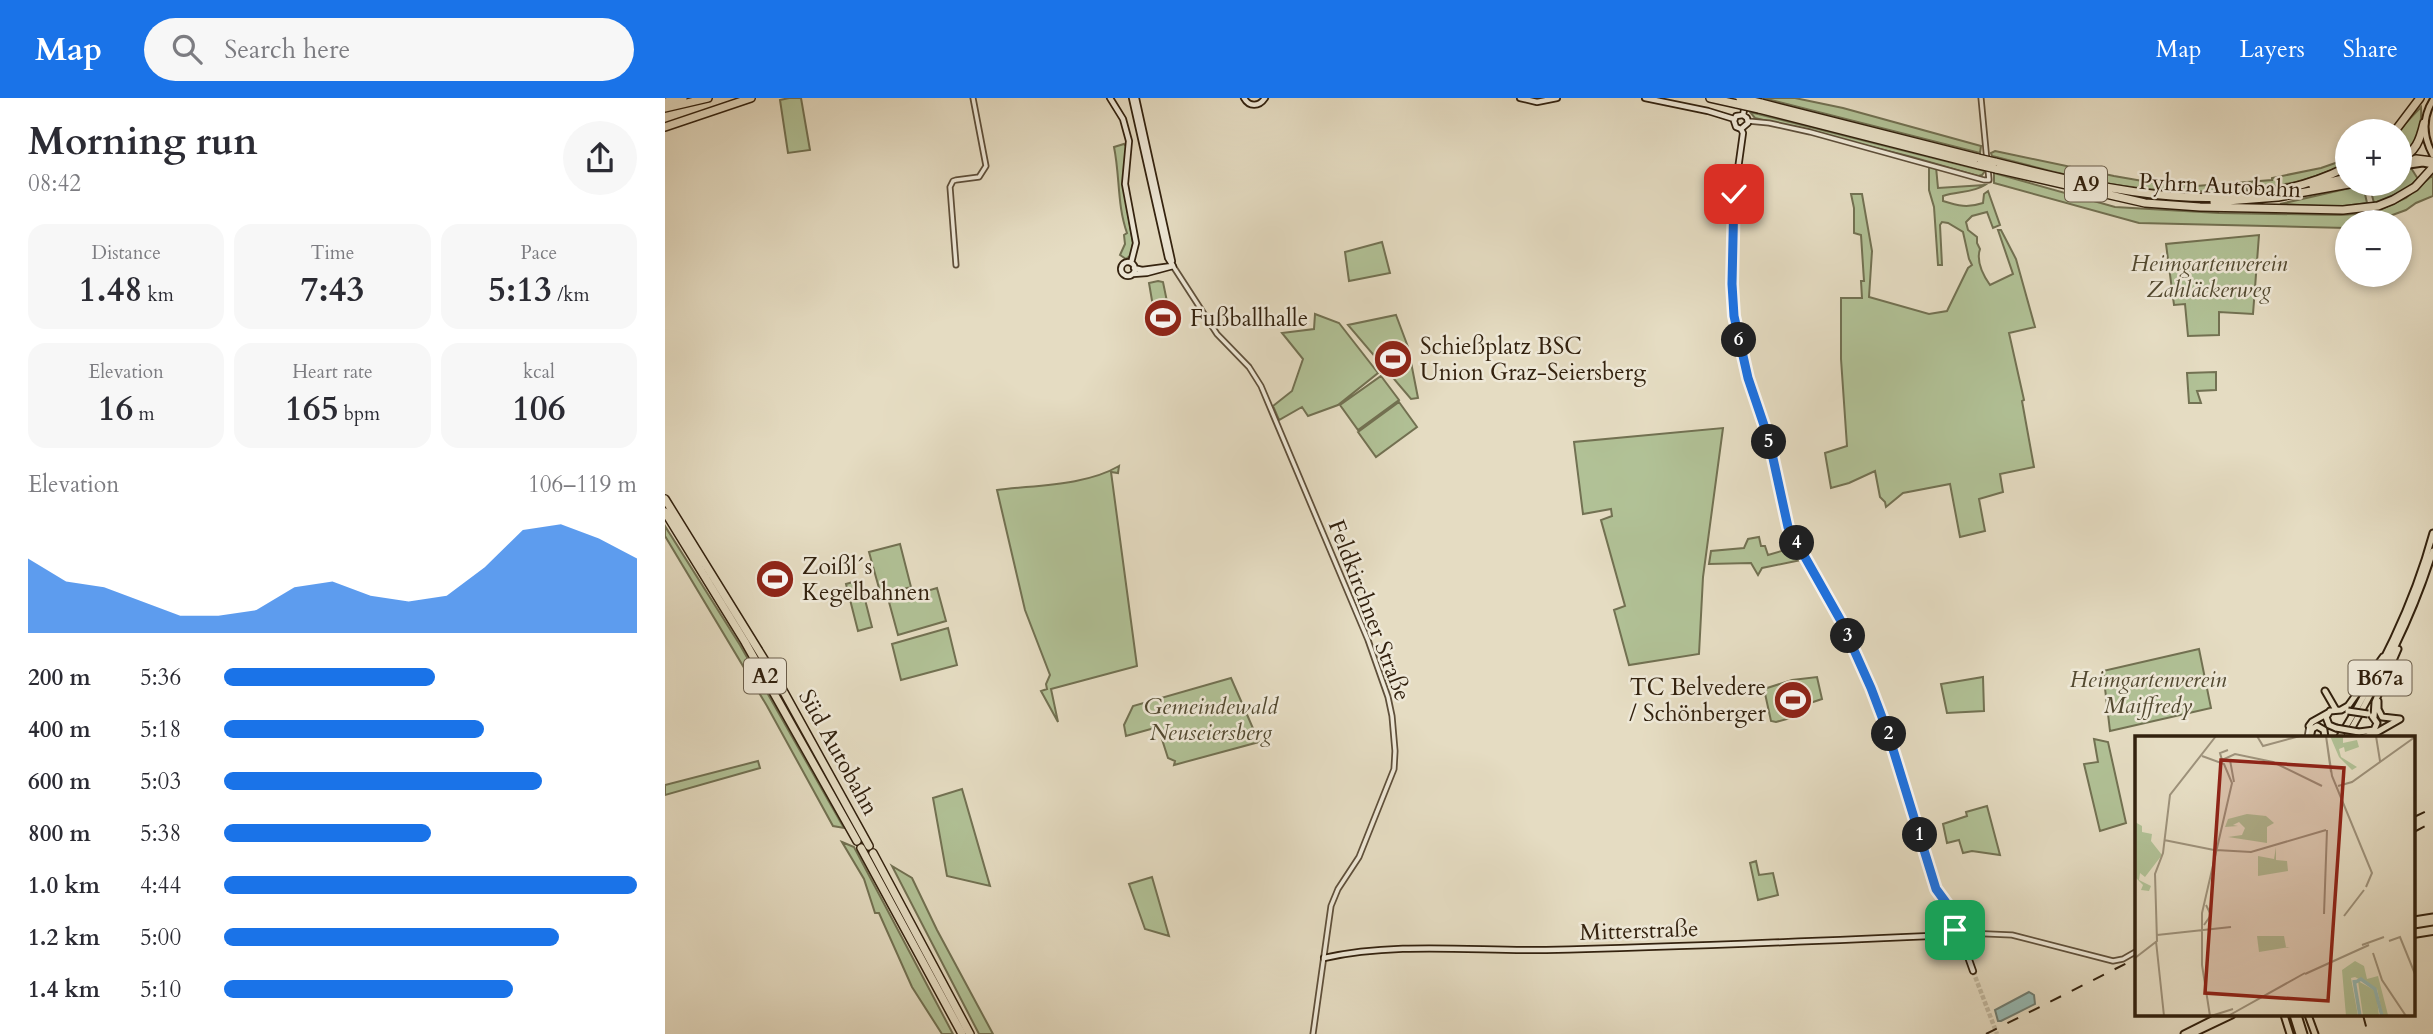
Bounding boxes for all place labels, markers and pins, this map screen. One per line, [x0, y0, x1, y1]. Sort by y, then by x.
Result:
pin [1704, 164, 1764, 224]
sports icon: Fußballhalle [1142, 297, 1184, 339]
place label: Fußballhalle [1190, 303, 1308, 334]
pin: 6 [1721, 322, 1757, 358]
place label: Schießplatz BSC Union Graz-Seiersberg [1420, 331, 1646, 388]
sports icon: Schießplatz BSC Union Graz-Seiersberg [1372, 338, 1414, 380]
pin: 5 [1751, 424, 1787, 460]
pin: 4 [1779, 526, 1815, 560]
place label: Zoißl´s Kegelbahnen [802, 551, 930, 608]
sports icon: Zoißl´s Kegelbahnen [754, 558, 796, 600]
pin: 3 [1831, 618, 1865, 654]
place label: TC Belvedere / Schönberger [1629, 672, 1767, 729]
sports icon: TC Belvedere / Schönberger [1772, 679, 1814, 721]
pin: 2 [1871, 716, 1907, 752]
pin: 1 [1903, 818, 1937, 852]
pin [1925, 900, 1985, 960]

